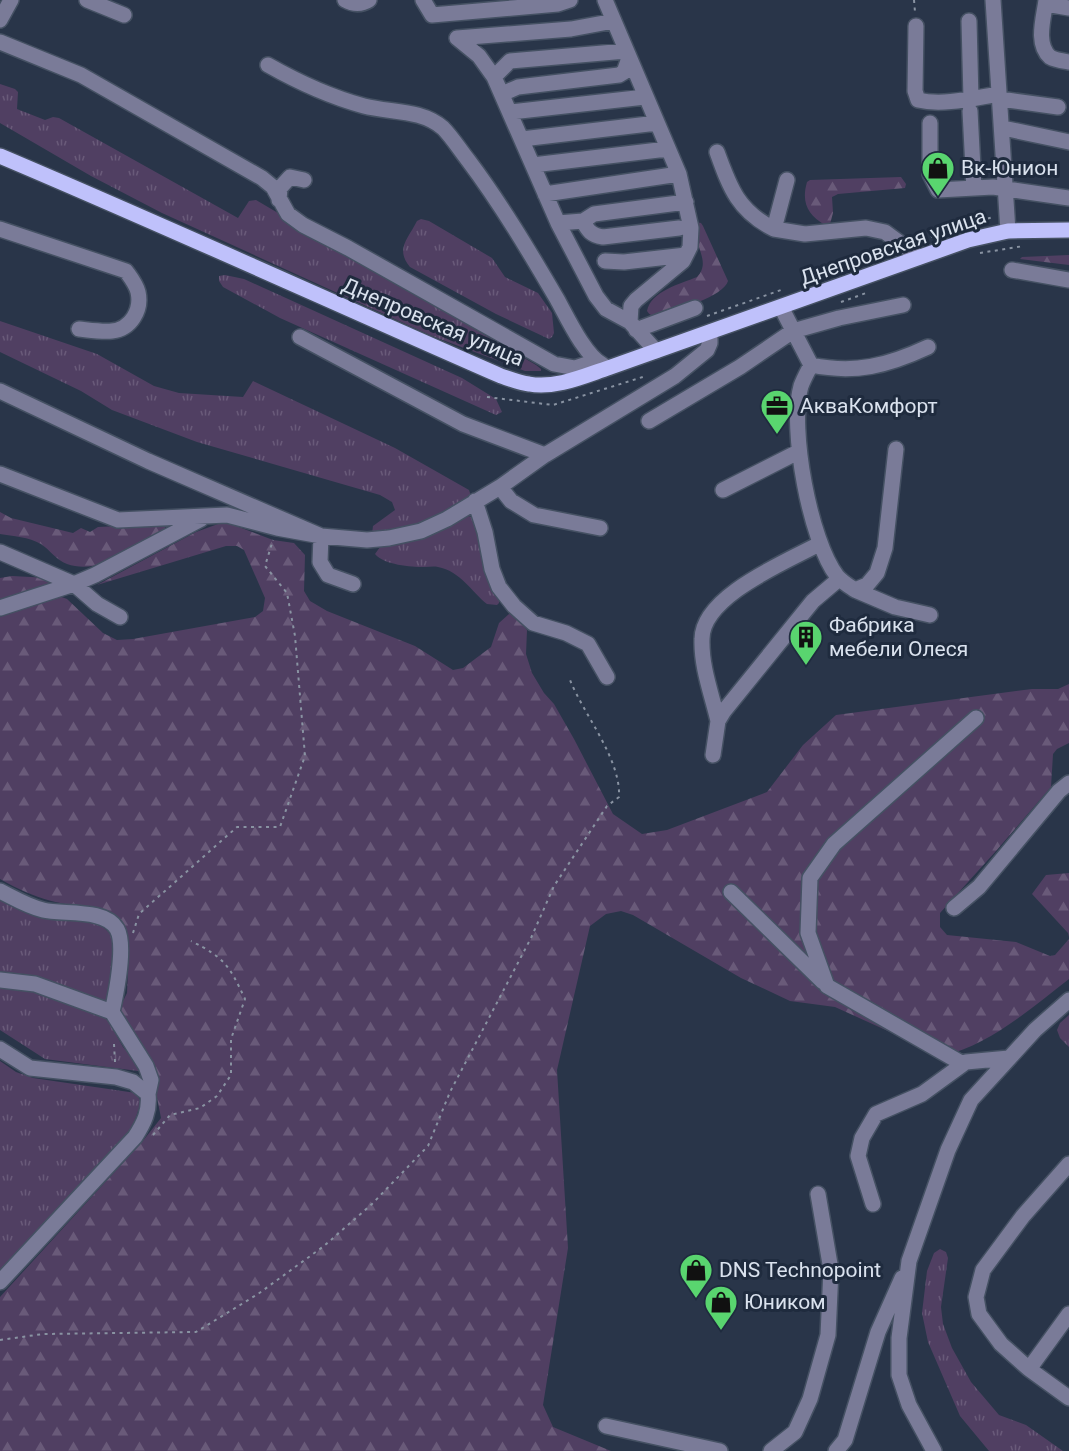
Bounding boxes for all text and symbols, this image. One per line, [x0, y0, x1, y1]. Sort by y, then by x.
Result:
shop icon: Вк-Юнион [920, 150, 956, 197]
place label: Вк-Юнион [961, 156, 1058, 180]
street label: Днепровская улица [797, 204, 989, 290]
street label: Днепровская улица [339, 273, 527, 371]
office icon: АкваКомфорт [759, 388, 795, 435]
place label: АкваКомфорт [800, 394, 938, 418]
place label: Фабрика мебели Олеся [829, 613, 968, 661]
building icon: Фабрика мебели Олеся [788, 619, 824, 666]
shop icon: DNS Technopoint [678, 1252, 714, 1299]
place label: DNS Technopoint [719, 1258, 881, 1282]
shop icon: Юником [703, 1284, 739, 1331]
place label: Юником [744, 1290, 826, 1314]

